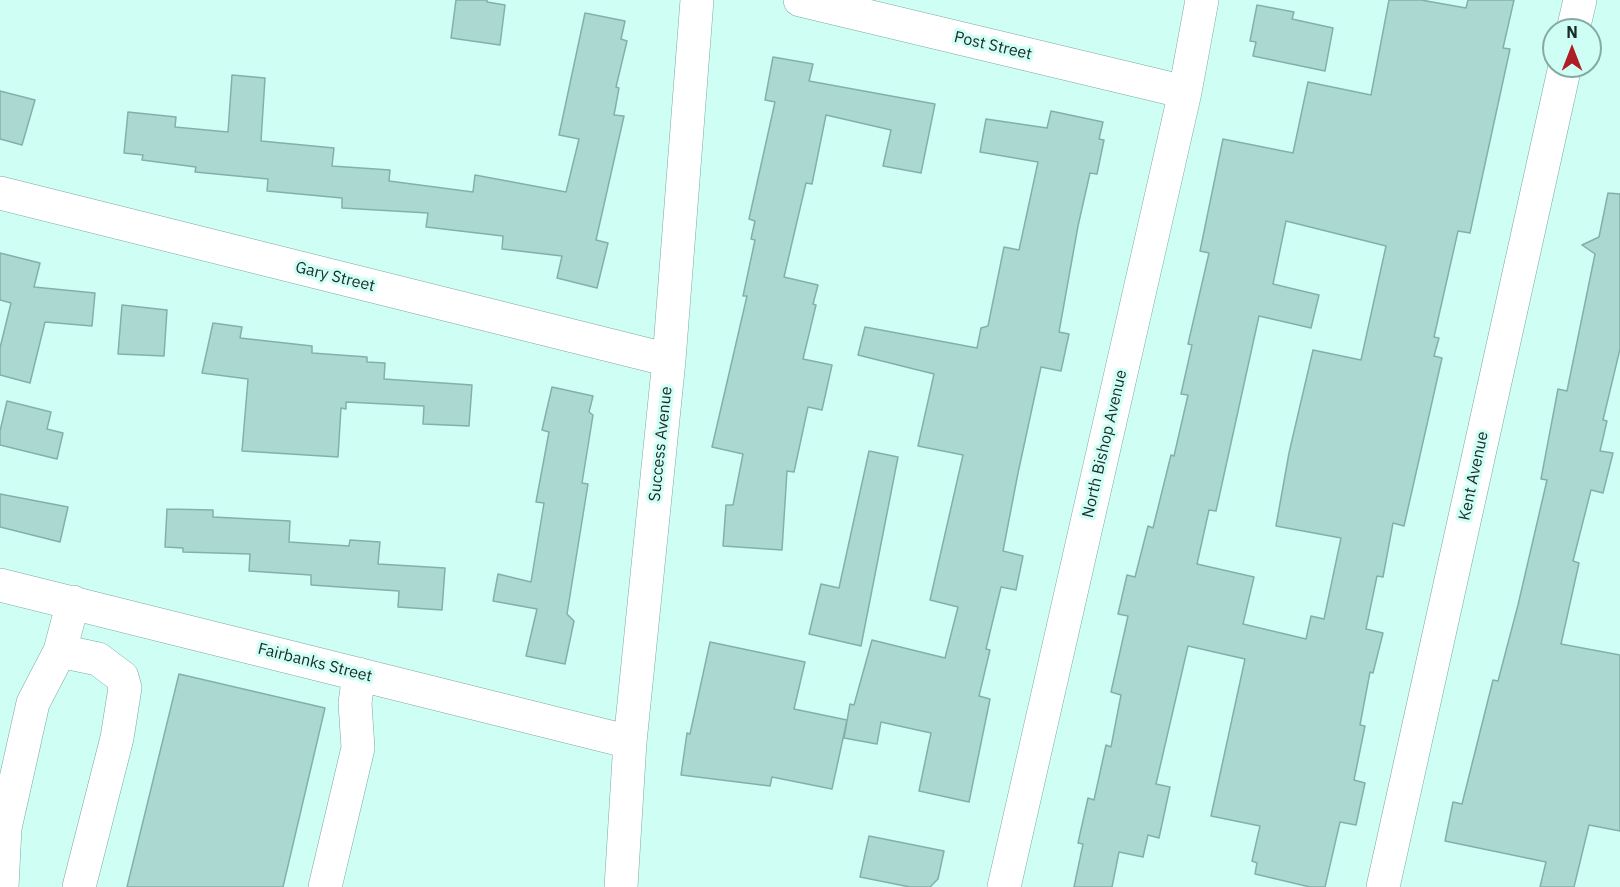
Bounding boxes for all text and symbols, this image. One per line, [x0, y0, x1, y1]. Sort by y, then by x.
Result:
north arrow [1542, 18, 1602, 78]
text: N [1566, 22, 1578, 42]
street label: Post Street [952, 28, 1034, 64]
street label: Gary Street [293, 258, 377, 296]
street label: North Bishop Avenue [1079, 368, 1131, 520]
street label: Success Avenue [645, 385, 677, 503]
street label: Kent Avenue [1455, 430, 1493, 522]
street label: Fairbanks Street [256, 639, 374, 687]

